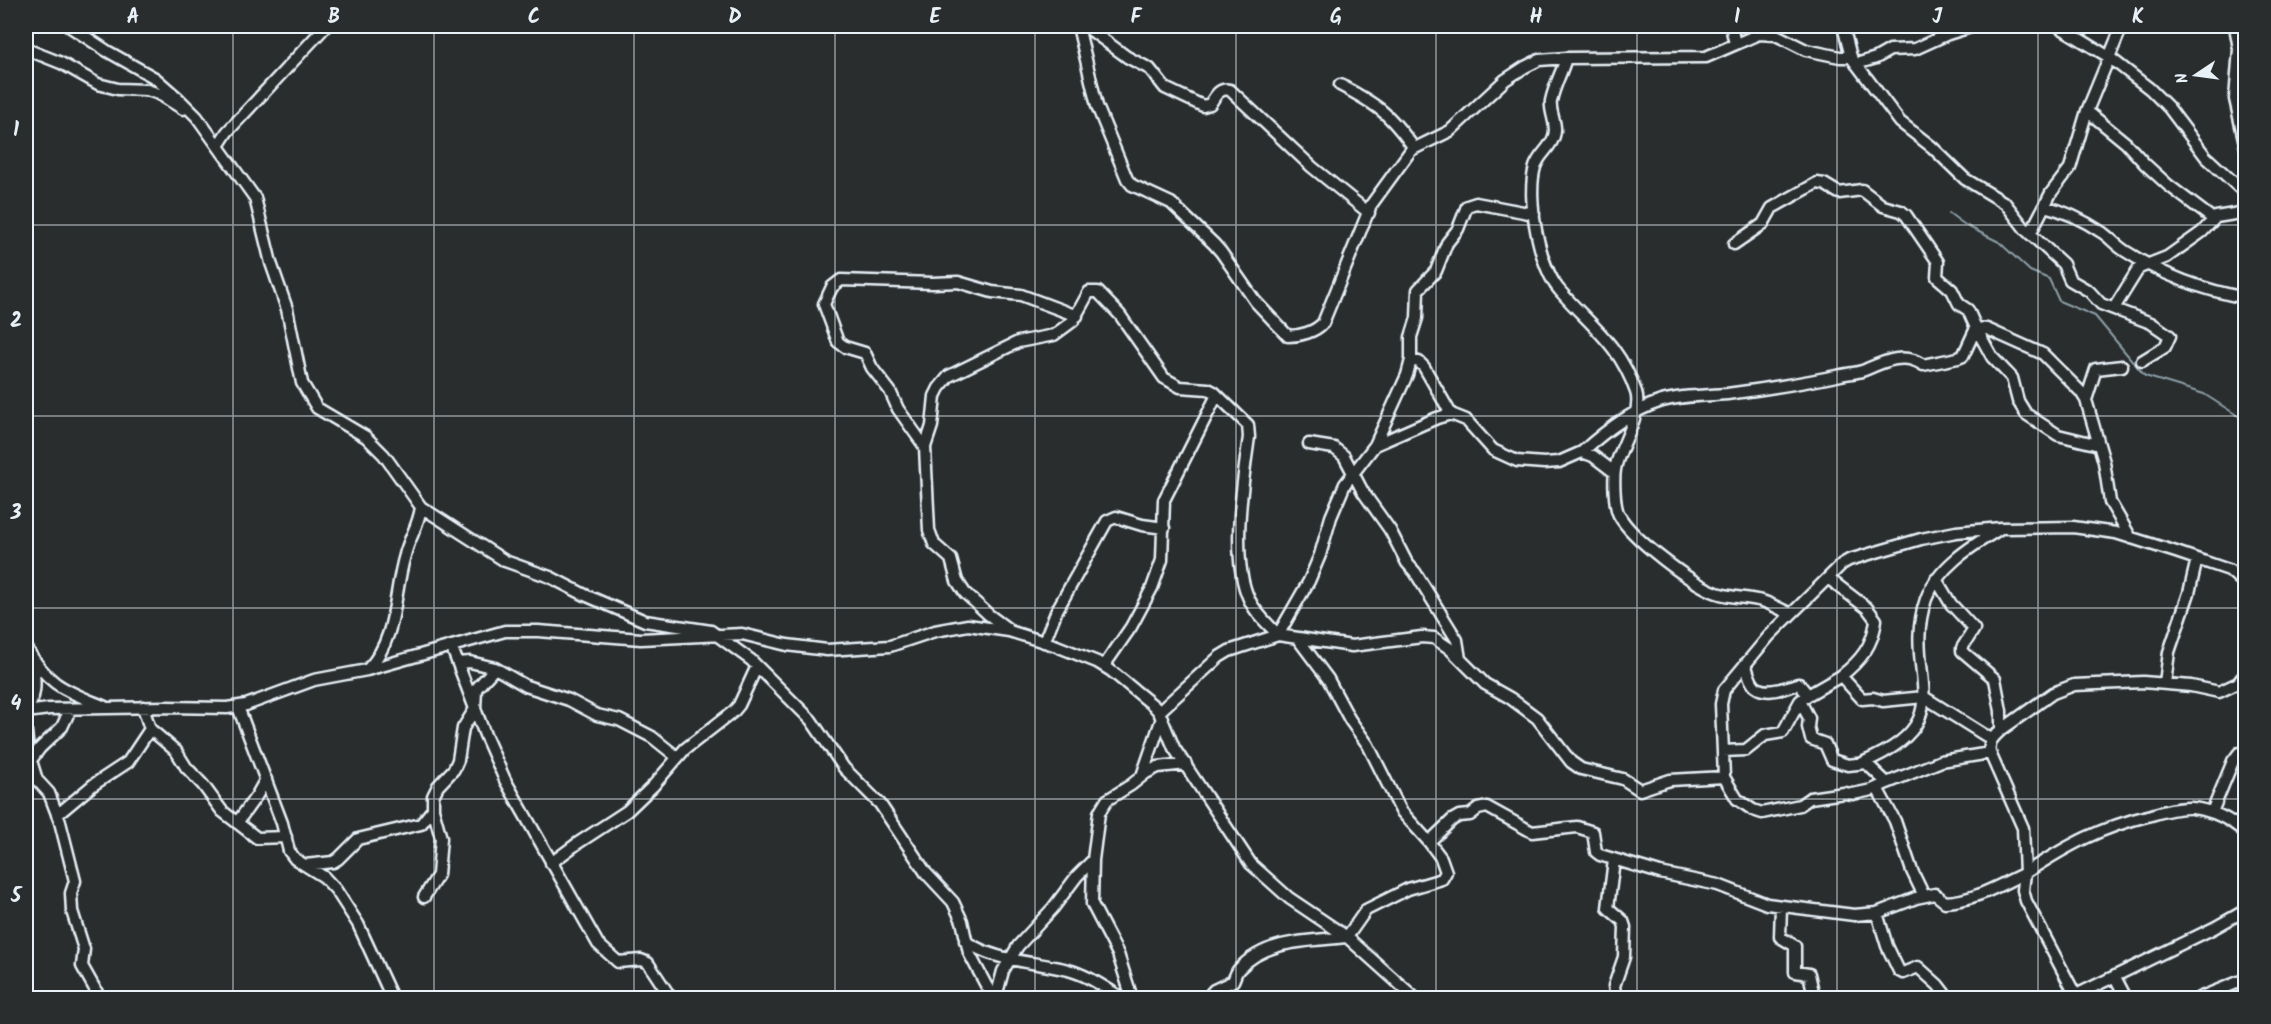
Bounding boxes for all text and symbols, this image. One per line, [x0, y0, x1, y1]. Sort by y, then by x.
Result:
text: A [127, 2, 139, 34]
text: B [328, 2, 340, 34]
text: C [528, 2, 540, 34]
text: D [728, 2, 742, 34]
text: E [929, 2, 941, 34]
text: F [1131, 2, 1143, 34]
text: G [1330, 2, 1342, 34]
text: H [1529, 2, 1543, 34]
text: I [1734, 2, 1740, 34]
text: J [1932, 2, 1943, 34]
text: K [2132, 2, 2144, 34]
north arrow [2166, 45, 2226, 105]
text: N [2170, 70, 2196, 86]
text: 1 [13, 115, 19, 147]
text: 2 [10, 306, 22, 338]
text: 3 [10, 498, 22, 530]
text: 4 [11, 689, 22, 721]
text: 5 [10, 881, 23, 913]

